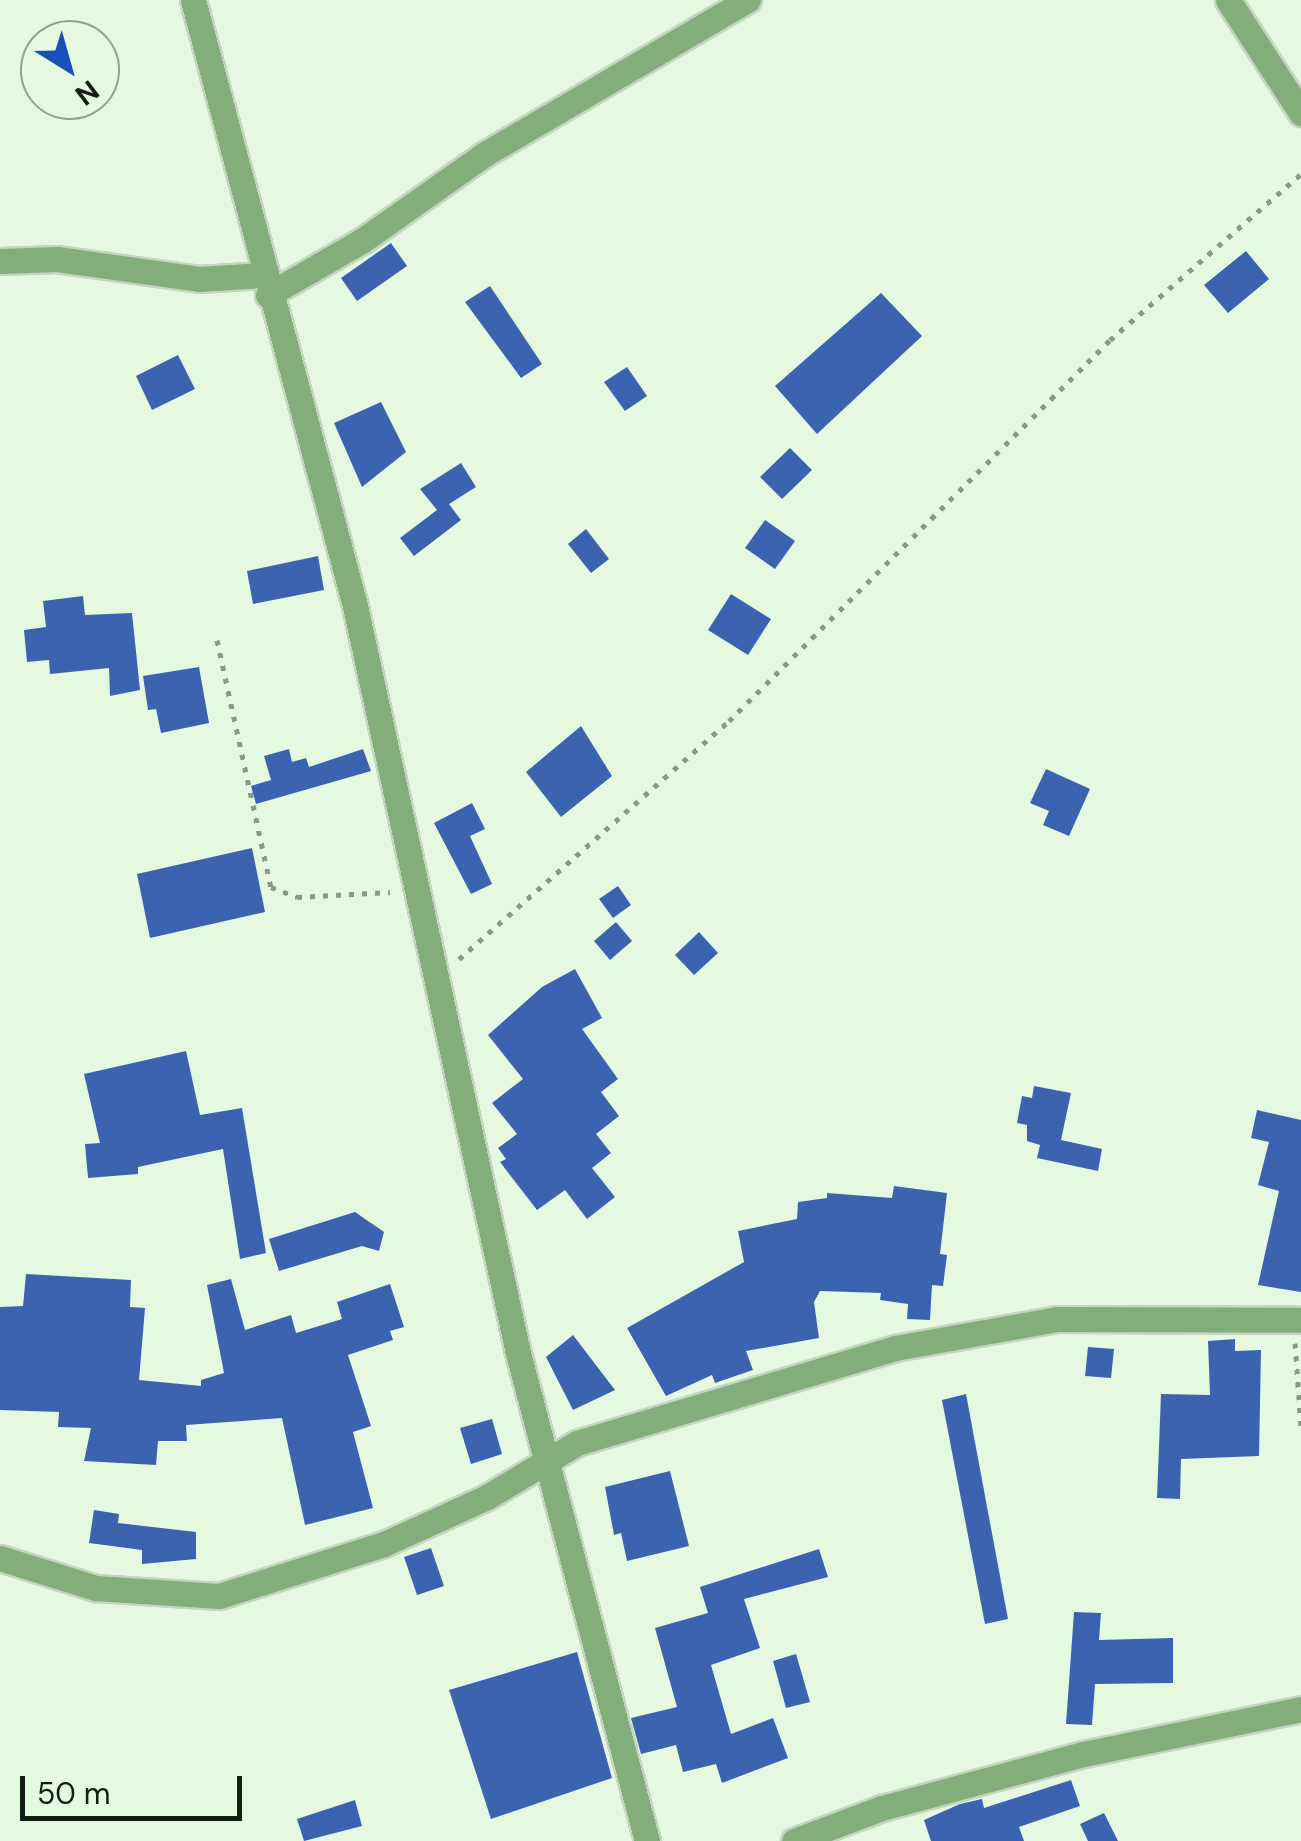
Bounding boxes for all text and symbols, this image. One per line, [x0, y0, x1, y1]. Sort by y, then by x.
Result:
north arrow [20, 20, 120, 120]
text: N [68, 72, 106, 114]
scale bar [25, 1756, 248, 1818]
text: 50 m [37, 1774, 111, 1813]

